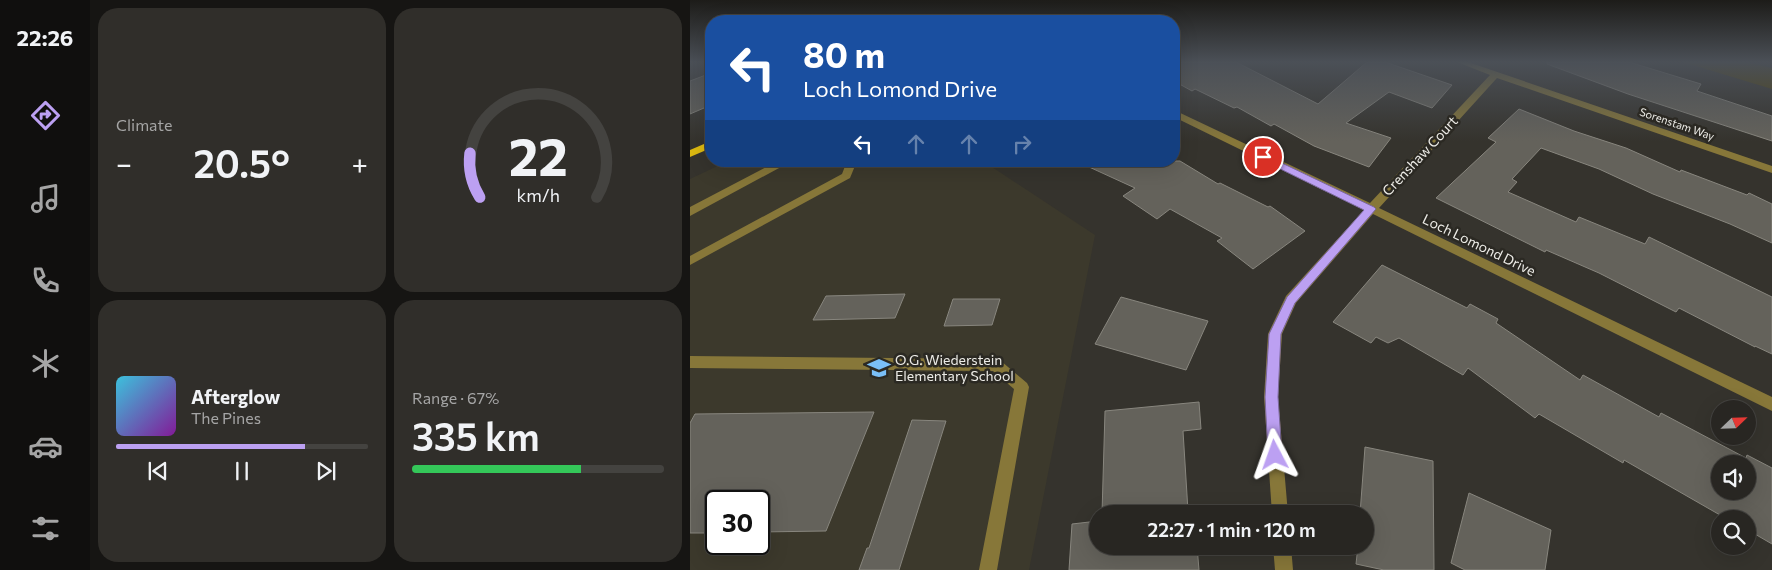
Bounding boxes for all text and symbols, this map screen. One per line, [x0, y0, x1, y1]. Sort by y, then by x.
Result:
text: 22:26 [17, 24, 73, 51]
text: 80 m [803, 32, 885, 75]
icon: left [720, 35, 785, 100]
text: Loch Lomond Drive [803, 75, 997, 102]
icon: directions [28, 98, 63, 133]
street label: Sorenstam Way [1638, 105, 1717, 143]
street label: Crenshaw Court [1378, 112, 1461, 199]
text: Climate [116, 115, 172, 134]
text: 22 [508, 123, 568, 187]
icon: left [849, 130, 877, 158]
icon: ahead [902, 130, 930, 158]
icon: ahead [955, 130, 983, 158]
icon: right [1008, 130, 1036, 158]
pin [1242, 136, 1284, 178]
text: 20.5° [194, 139, 290, 186]
icon: arrive [1249, 143, 1277, 171]
text: − [116, 146, 132, 180]
text: + [352, 146, 368, 180]
icon: music [28, 181, 63, 216]
text: km/h [516, 184, 560, 206]
street label: Loch Lomond Drive [1420, 210, 1538, 279]
icon: phone [28, 263, 63, 298]
icon: climate [28, 346, 63, 381]
place label: O.G. Wiederstein Elementary School [895, 351, 1014, 384]
school or university icon: O.G. Wiederstein Elementary School [866, 355, 892, 381]
text: Afterglow [191, 385, 280, 408]
text: Range · 67% [412, 388, 499, 407]
north arrow [1711, 400, 1756, 445]
map controls [1711, 400, 1756, 555]
text: The Pines [191, 408, 261, 427]
text: 335 km [412, 412, 540, 459]
position arrow [1248, 428, 1300, 480]
icon: car [28, 429, 63, 464]
button: sound [1711, 455, 1756, 500]
icon: previous [144, 457, 172, 485]
icon: pause [228, 457, 256, 485]
icon: next [312, 457, 340, 485]
speed limit sign: 30 [705, 490, 770, 555]
button: search [1711, 510, 1756, 555]
icon: filters [28, 511, 63, 546]
text: 22:27 · 1 min · 120 m [1148, 518, 1316, 541]

